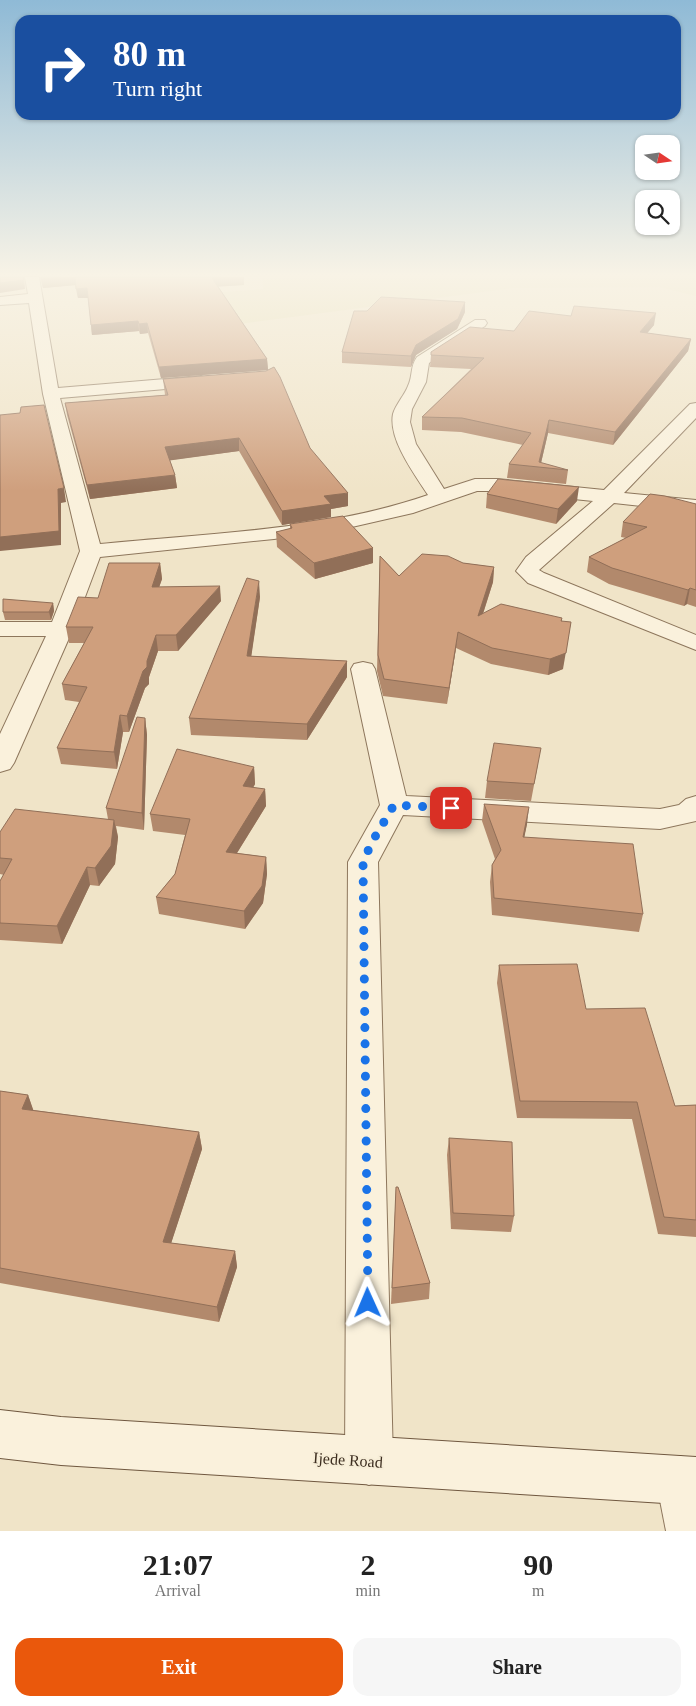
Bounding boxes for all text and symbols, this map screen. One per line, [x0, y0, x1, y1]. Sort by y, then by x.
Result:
icon: right [30, 35, 95, 100]
text: 80 m [113, 35, 186, 74]
text: Turn right [113, 76, 202, 101]
north arrow [635, 135, 680, 180]
map controls [635, 135, 680, 235]
button: search [635, 190, 680, 235]
pin [430, 787, 472, 829]
icon: arrive [437, 794, 465, 822]
position arrow [341, 1276, 393, 1328]
street label: Ijede Road [313, 1449, 383, 1472]
text: 21:07 [143, 1548, 213, 1581]
text: 2 [360, 1548, 375, 1581]
text: 90 [523, 1548, 553, 1581]
text: Arrival [155, 1582, 201, 1599]
text: min [356, 1582, 380, 1599]
text: m [532, 1582, 544, 1599]
button: Exit [15, 1638, 343, 1696]
button: Share [353, 1638, 681, 1696]

